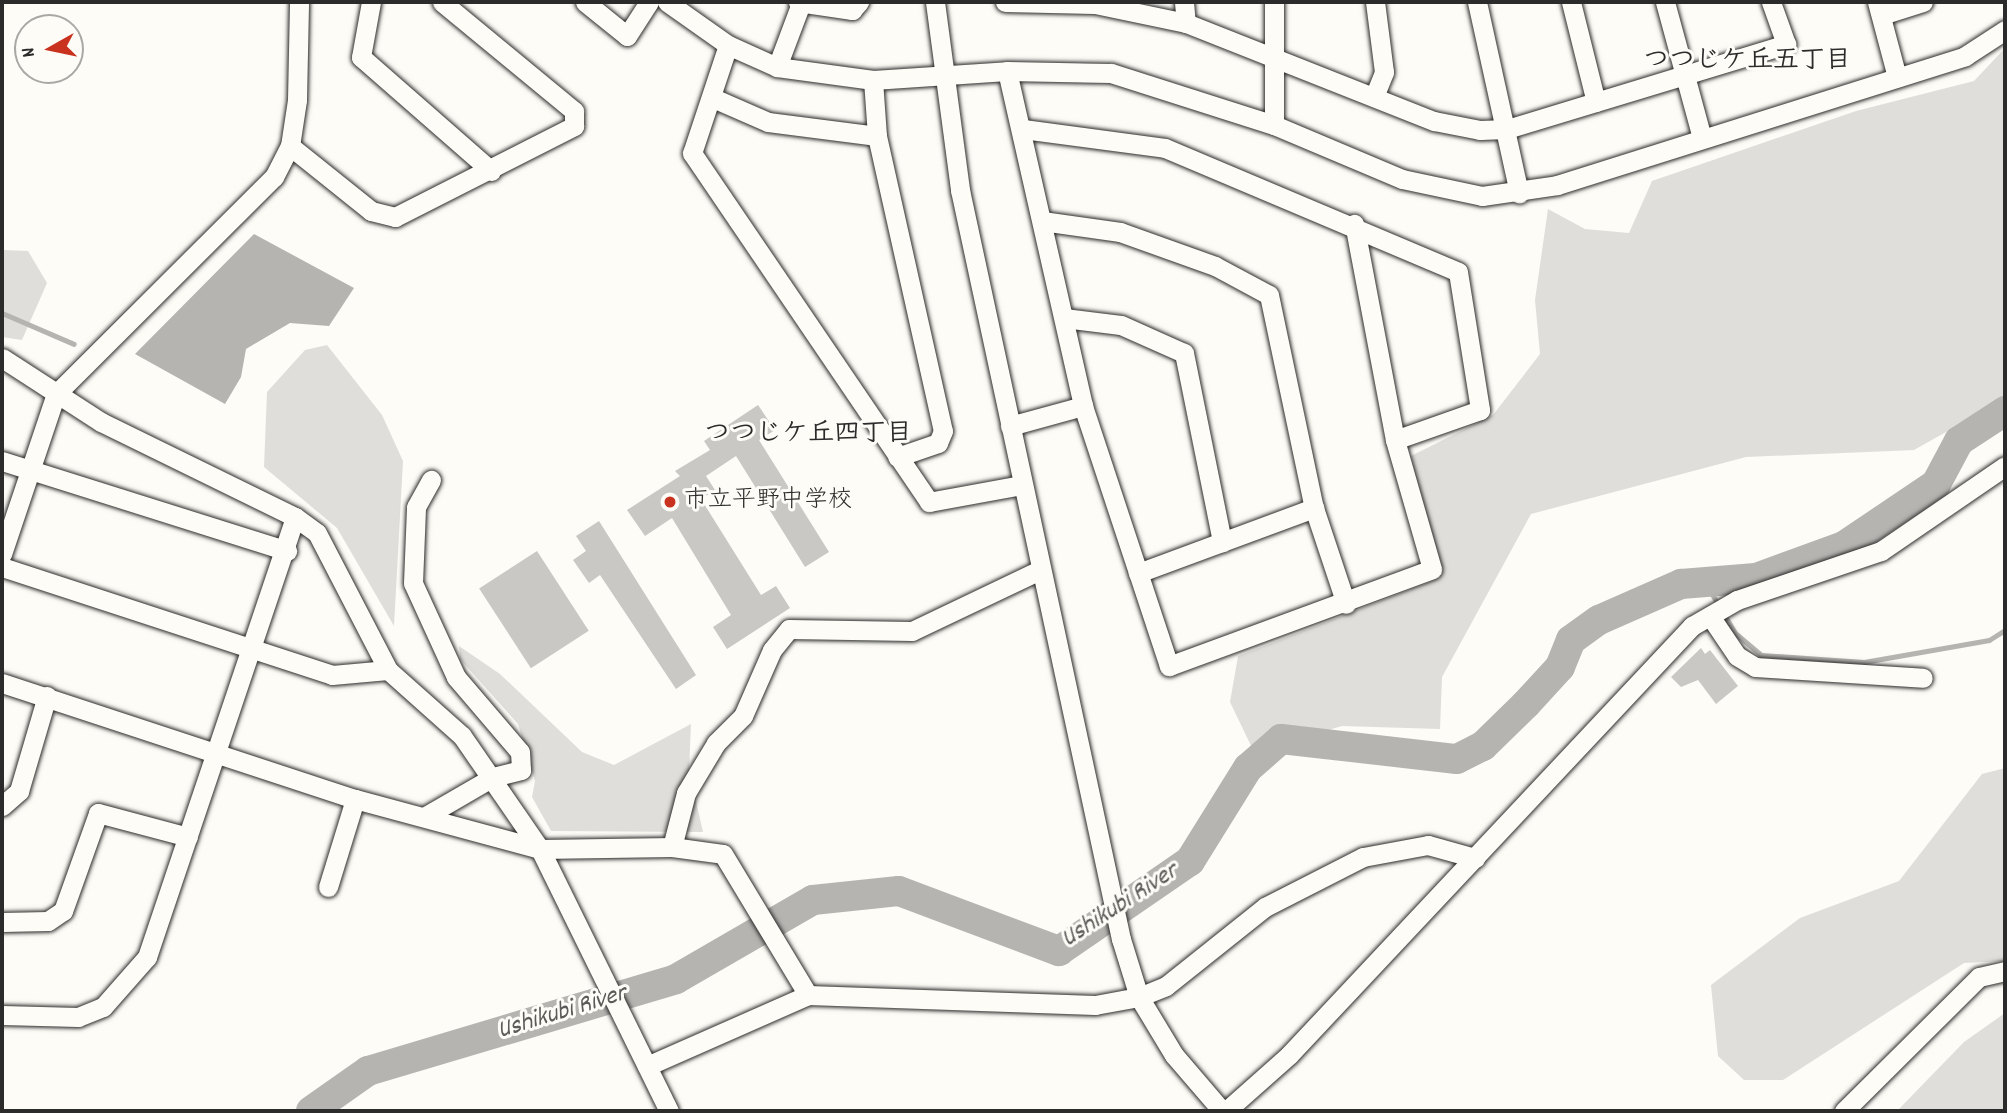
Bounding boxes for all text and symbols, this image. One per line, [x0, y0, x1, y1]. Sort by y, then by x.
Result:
north arrow [14, 14, 84, 84]
text: N [16, 45, 44, 59]
district label: つつじケ丘五丁目 [1643, 46, 1851, 78]
district label: つつじケ丘四丁目 [704, 419, 912, 451]
place label: 市立平野中学校 [684, 488, 852, 516]
marker: 市立平野中学校 [662, 494, 678, 510]
water label: Ushikubi River [1056, 857, 1184, 955]
water label: Ushikubi River [494, 979, 630, 1047]

